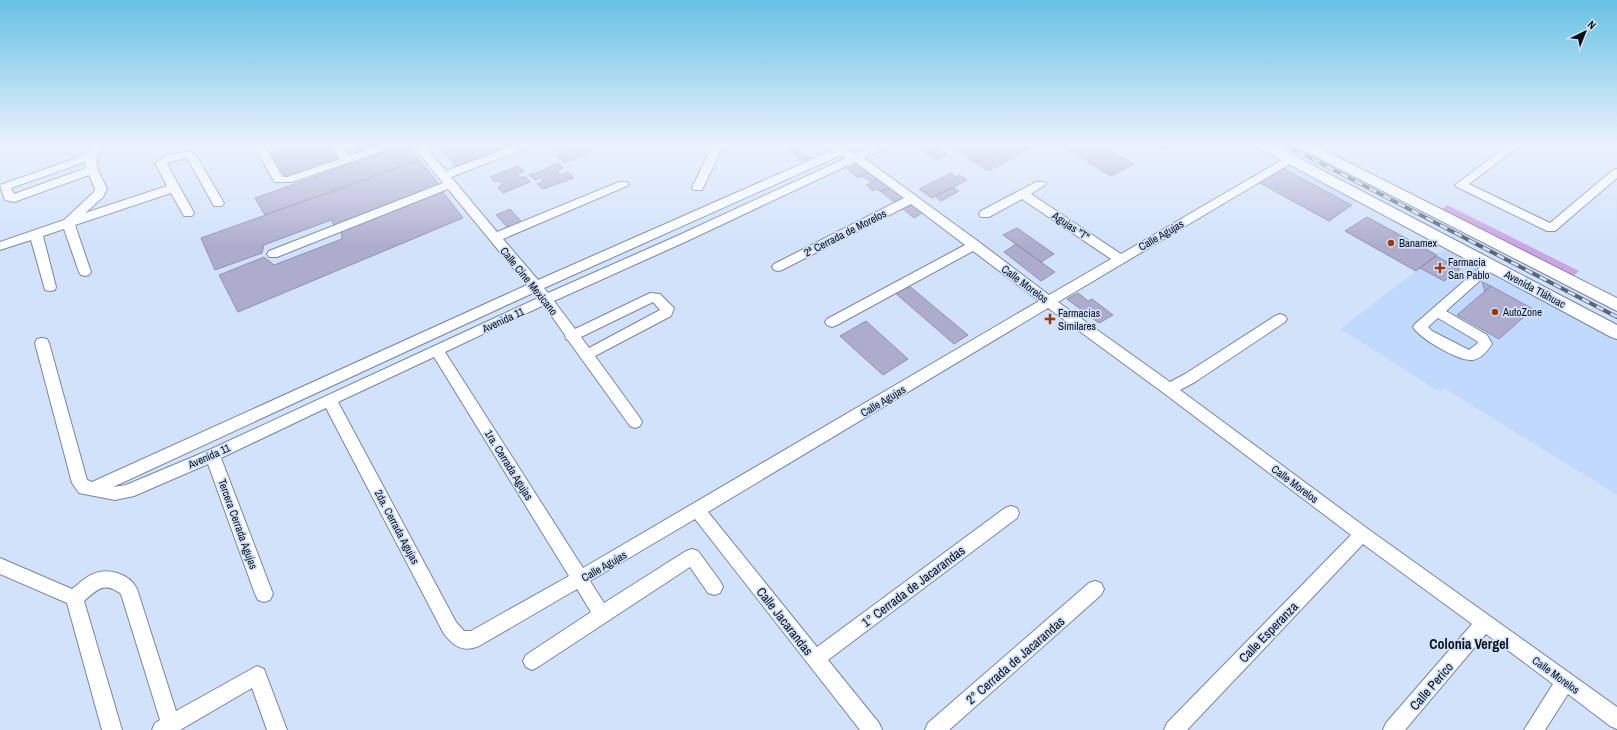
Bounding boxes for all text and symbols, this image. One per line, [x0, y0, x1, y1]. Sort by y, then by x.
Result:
north arrow [1565, 12, 1605, 52]
text: N [1585, 17, 1599, 32]
street label: 2ª Cerrada de Morelos [801, 206, 889, 260]
street label: Agujas "T" [1049, 208, 1092, 244]
street label: Calle Agujas [1136, 216, 1187, 254]
place label: Banamex [1399, 236, 1438, 250]
marker: Banamex [1386, 238, 1396, 248]
street label: Calle Cine Mexicano [497, 244, 561, 318]
place label: Farmacia San Pablo [1448, 255, 1490, 282]
street label: Calle Morelos [999, 262, 1052, 306]
marker: Farmacia San Pablo [1435, 263, 1445, 273]
street label: Avenida Tláhuac [1501, 267, 1568, 311]
street label: Avenida 11 [479, 304, 526, 336]
place label: AutoZone [1502, 305, 1542, 319]
place label: Farmacias Similares [1058, 306, 1101, 333]
marker: AutoZone [1490, 307, 1500, 317]
marker: Farmacias Similares [1045, 314, 1055, 324]
street label: Calle Agujas [858, 382, 909, 420]
street label: 1ra. Cerrada Agujas [482, 427, 536, 503]
street label: Avenida 11 [185, 440, 232, 472]
street label: Calle Morelos [1269, 462, 1322, 506]
street label: Tercera Cerrada Agujas [215, 477, 261, 571]
street label: 2da. Cerrada Agujas [372, 487, 423, 567]
street label: 1° Cerrada de Jacarandas [858, 542, 969, 631]
street label: Calle Agujas [579, 547, 630, 585]
street label: Calle Jacarandas [753, 584, 817, 659]
street label: Calle Esperanza [1235, 598, 1302, 666]
street label: 2° Cerrada de Jacarandas [962, 613, 1068, 708]
district label: Colonia Vergel [1429, 635, 1509, 653]
street label: Calle Morelos [1530, 653, 1583, 697]
street label: Calle Perico [1406, 659, 1457, 714]

